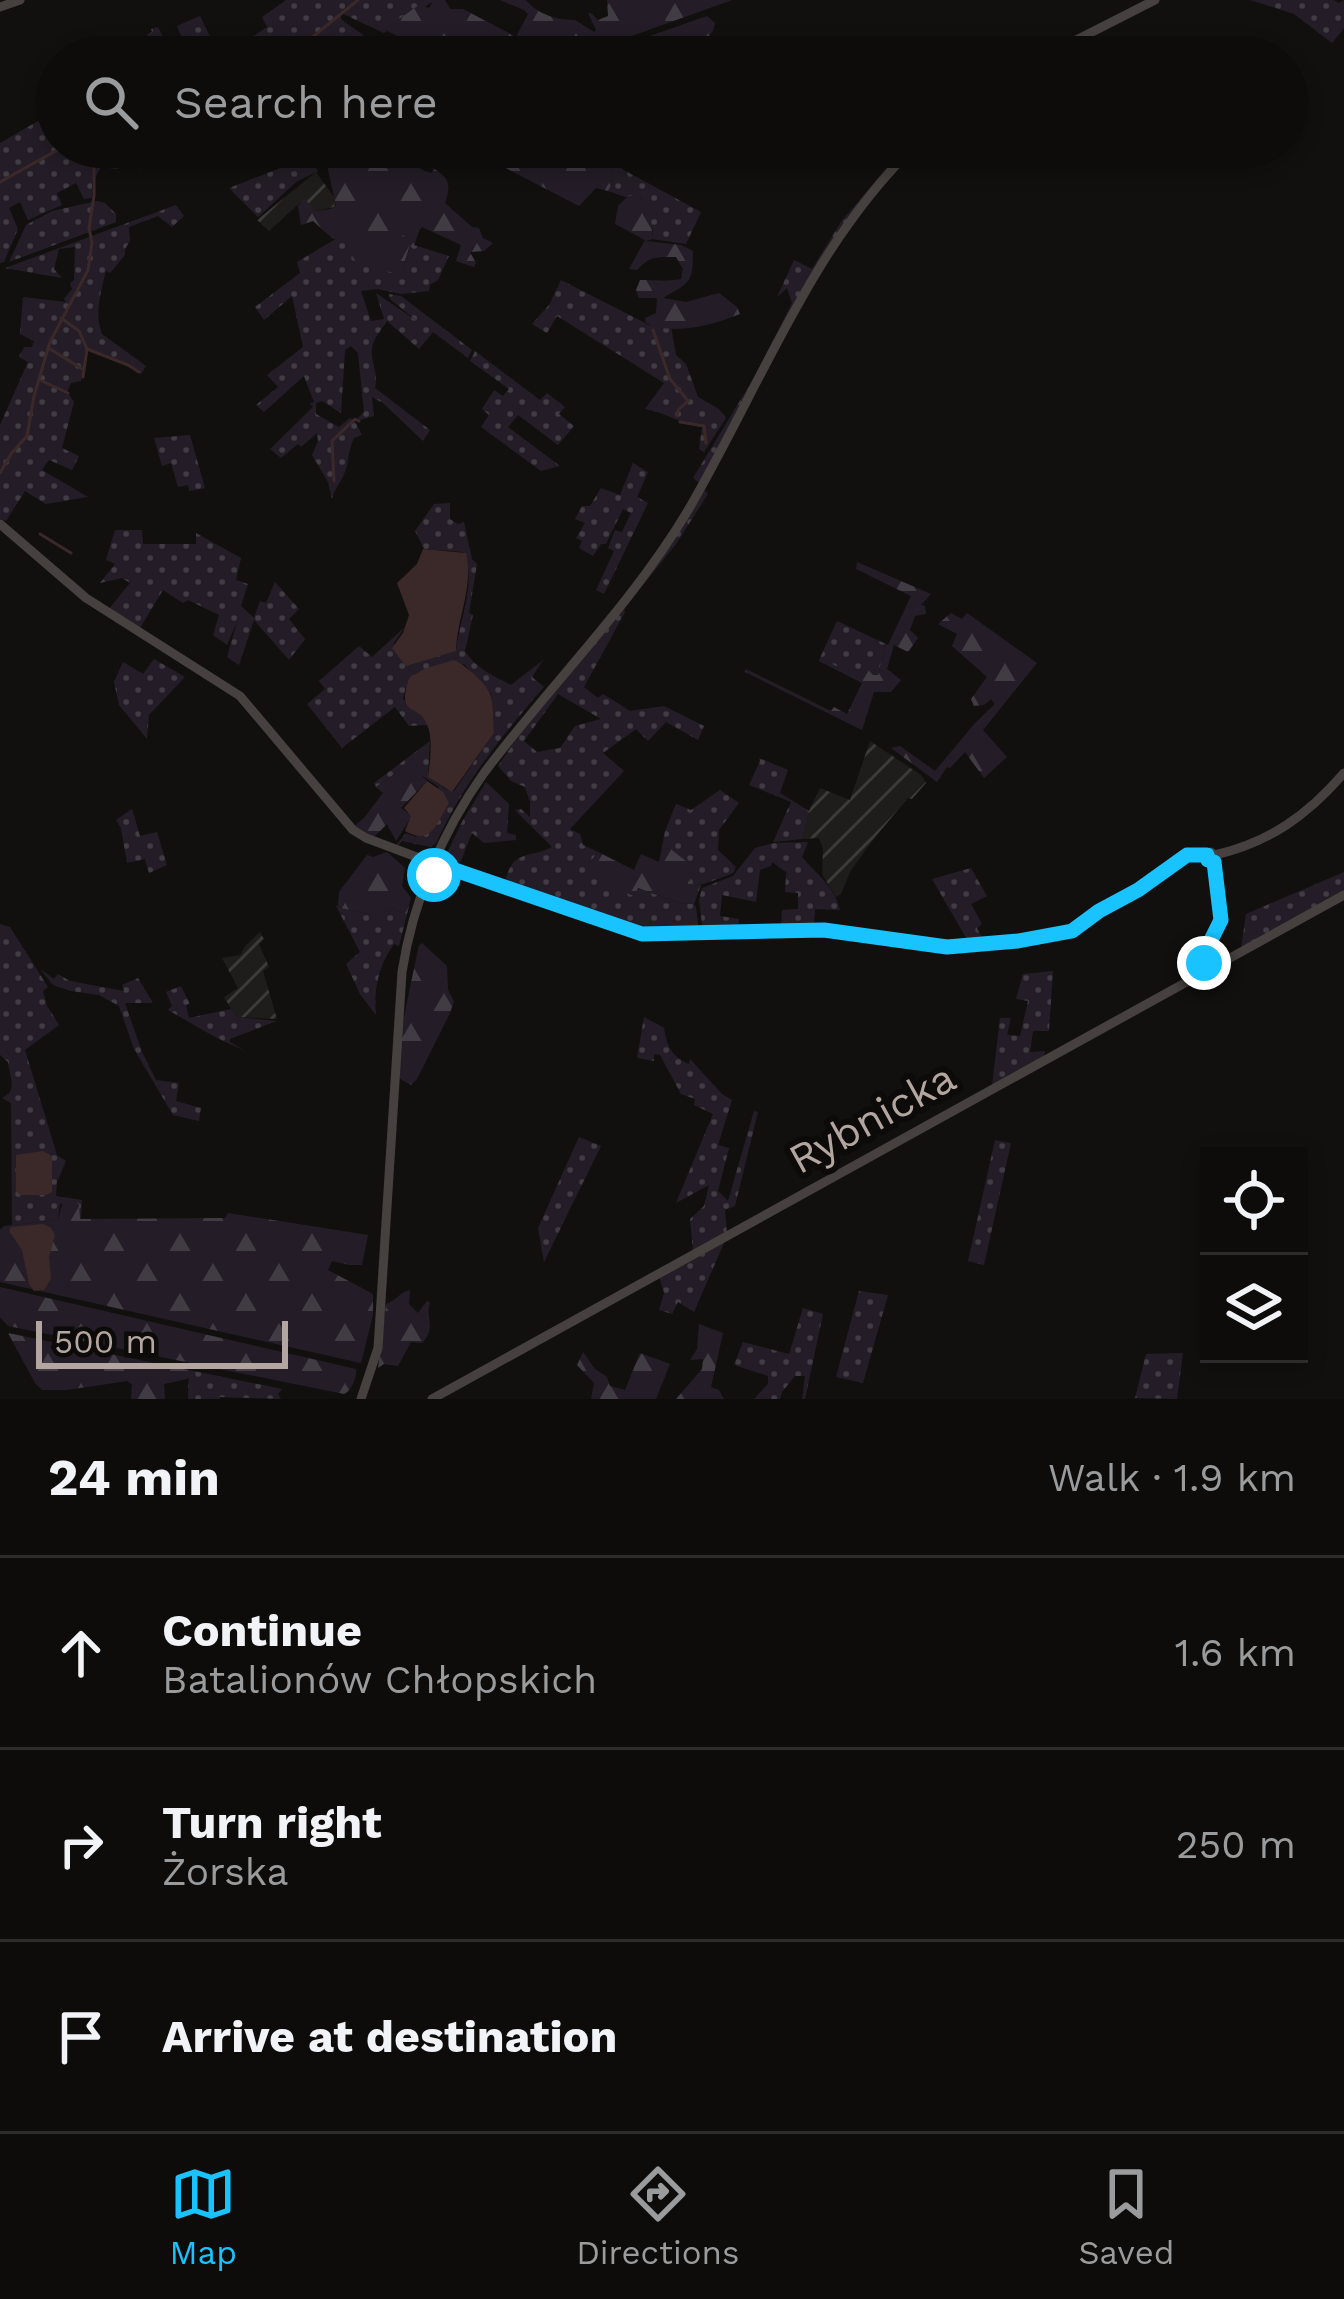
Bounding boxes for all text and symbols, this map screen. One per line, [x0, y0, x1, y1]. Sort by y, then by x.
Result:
search box [36, 36, 1308, 168]
icon: search [78, 69, 144, 135]
text: Search here [174, 76, 438, 129]
route start [407, 848, 461, 902]
route end [1177, 936, 1231, 990]
street label: Rybnicka [780, 1052, 964, 1184]
map controls [1200, 1147, 1308, 1363]
button: locate [1200, 1147, 1308, 1255]
button: layers [1200, 1255, 1308, 1363]
scale bar [36, 1315, 288, 1368]
text: 500 m [54, 1322, 157, 1361]
text: 24 min [48, 1448, 220, 1507]
text: Walk · 1.9 km [1048, 1455, 1296, 1500]
text: Continue [162, 1604, 362, 1657]
icon: ahead [48, 1620, 114, 1686]
text: 1.6 km [1175, 1630, 1296, 1675]
text: Batalionów Chłopskich [162, 1657, 597, 1702]
text: Turn right [162, 1796, 382, 1849]
icon: right [48, 1812, 114, 1878]
text: 250 m [1176, 1822, 1296, 1867]
text: Żorska [162, 1849, 288, 1894]
icon: arrive [48, 2004, 114, 2070]
text: Arrive at destination [162, 2010, 617, 2063]
tab: Map [170, 2161, 237, 2272]
tab: Directions [576, 2161, 739, 2272]
tab: Saved [1079, 2161, 1174, 2272]

